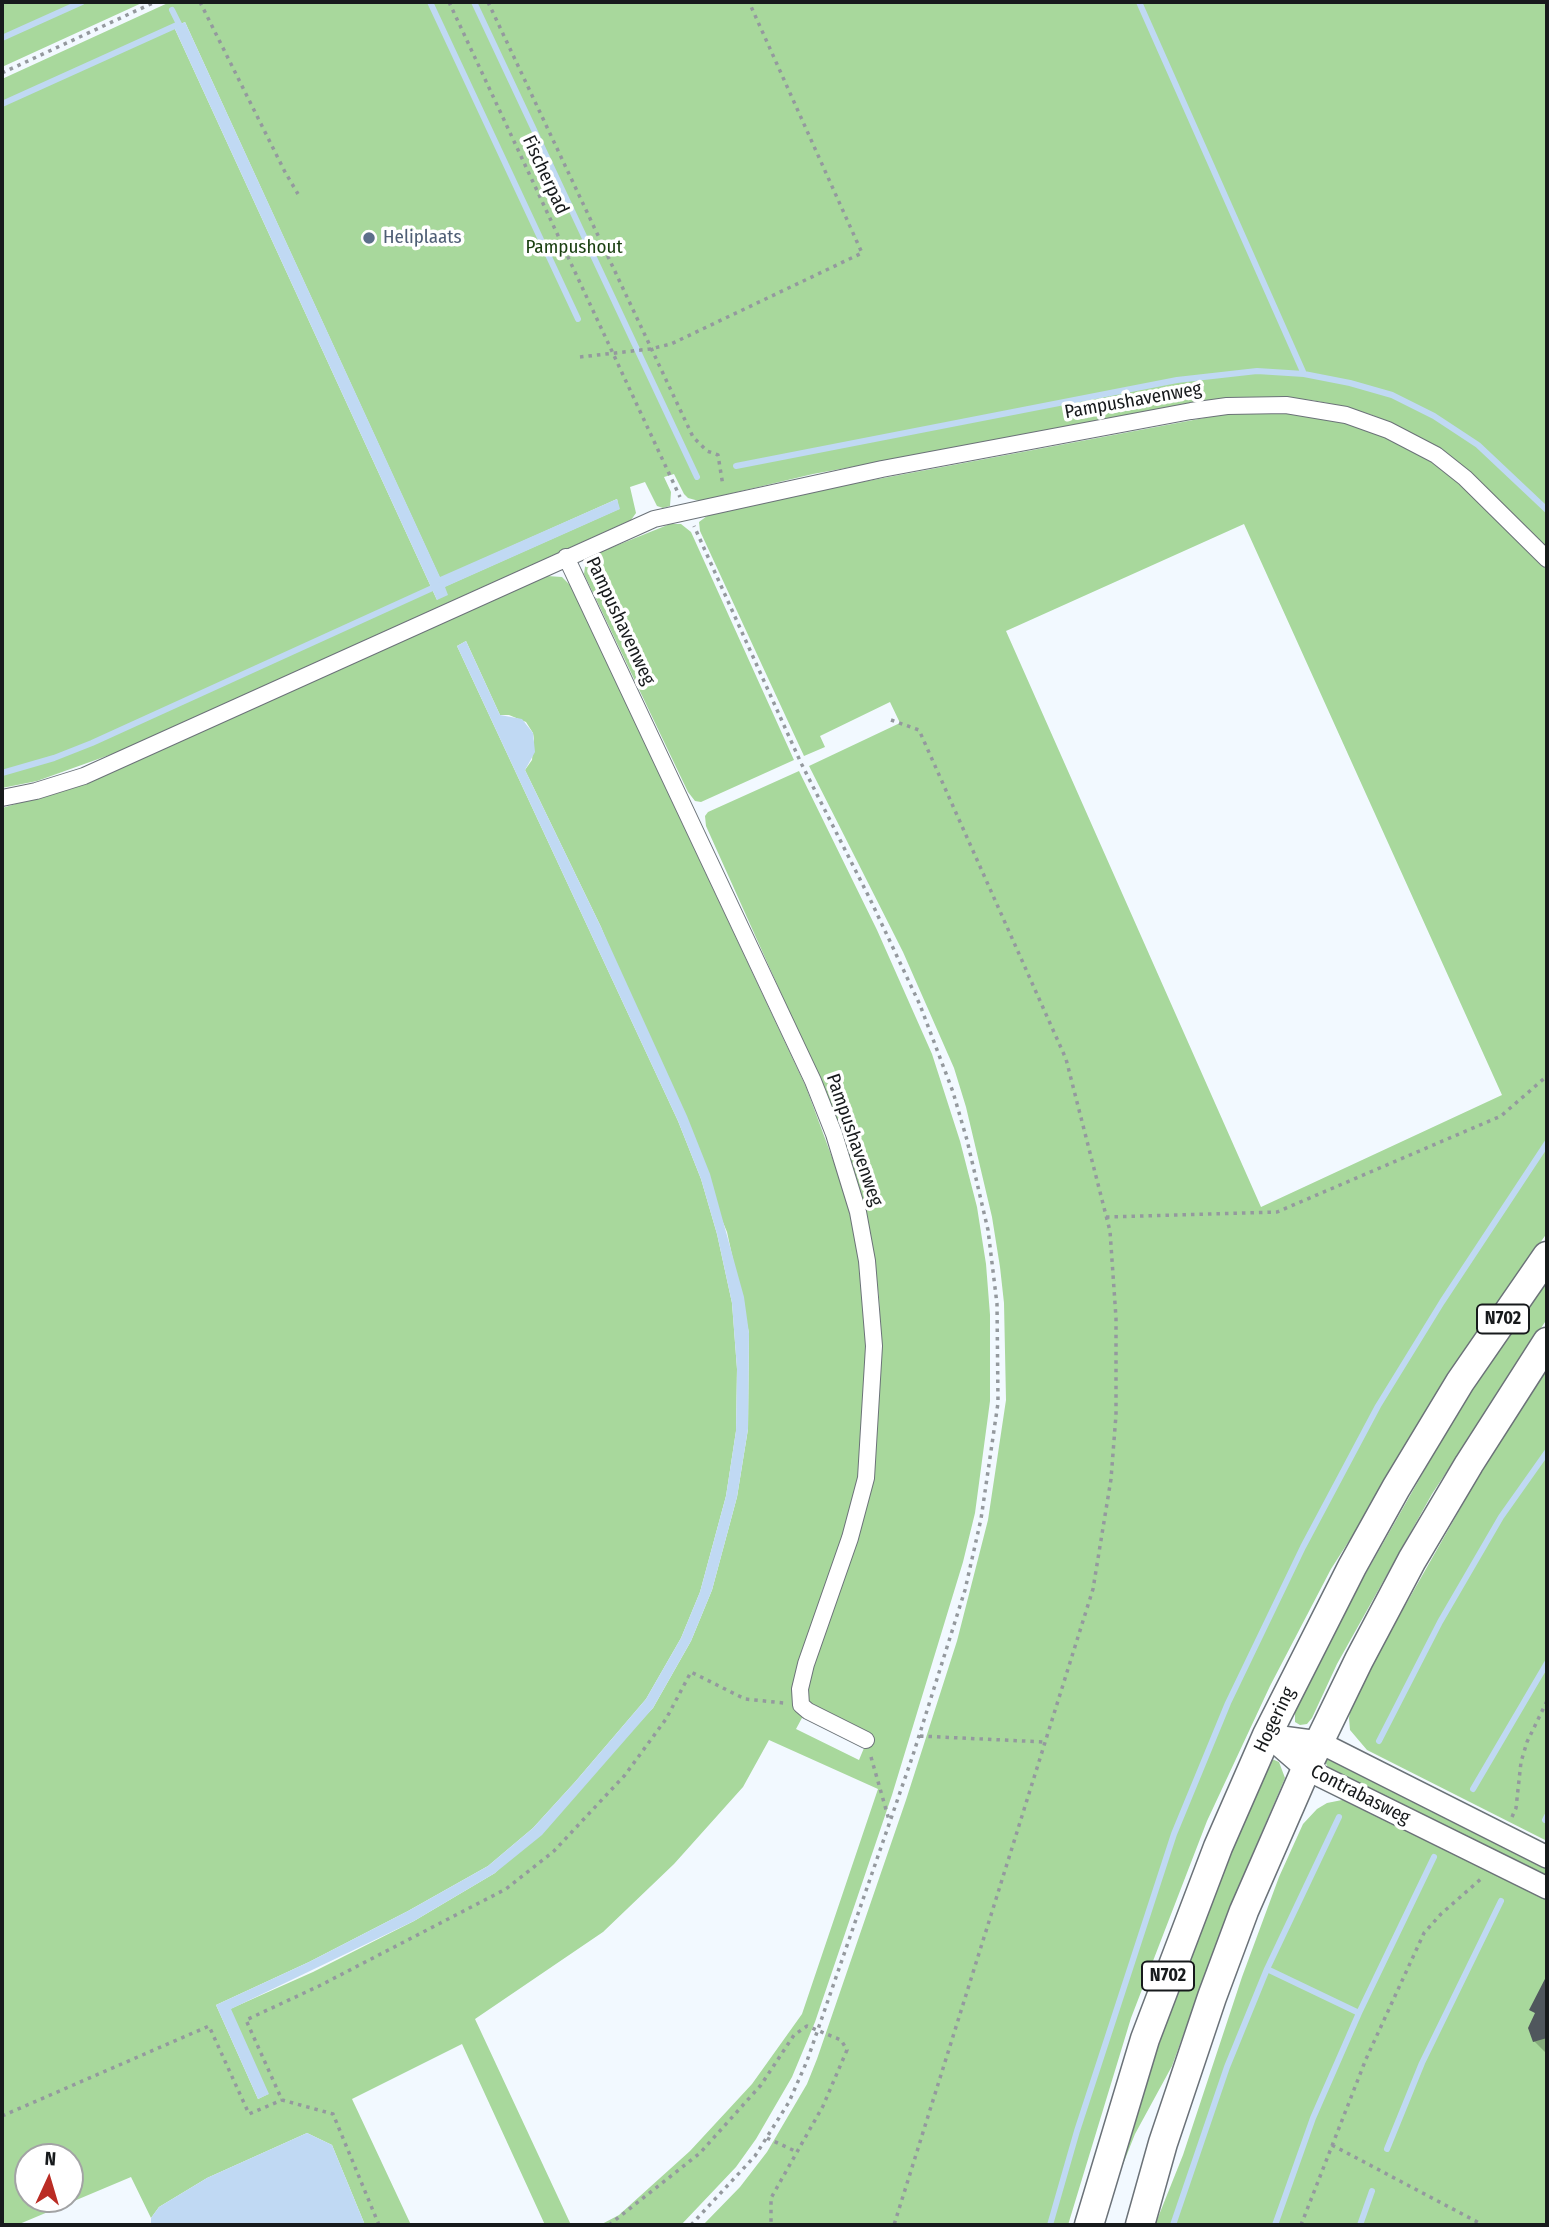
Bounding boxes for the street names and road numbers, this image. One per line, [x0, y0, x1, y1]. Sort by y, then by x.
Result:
street label: Fischerpad [517, 132, 573, 218]
street label: Pampushavenweg [1063, 378, 1203, 424]
street label: Pampushavenweg [580, 553, 660, 689]
street label: Pampushavenweg [821, 1071, 887, 1209]
road number: N702 [1477, 1304, 1529, 1334]
street label: Hogering [1249, 1684, 1301, 1756]
street label: Contrabasweg [1306, 1760, 1414, 1830]
road number: N702 [1142, 1962, 1194, 1990]

